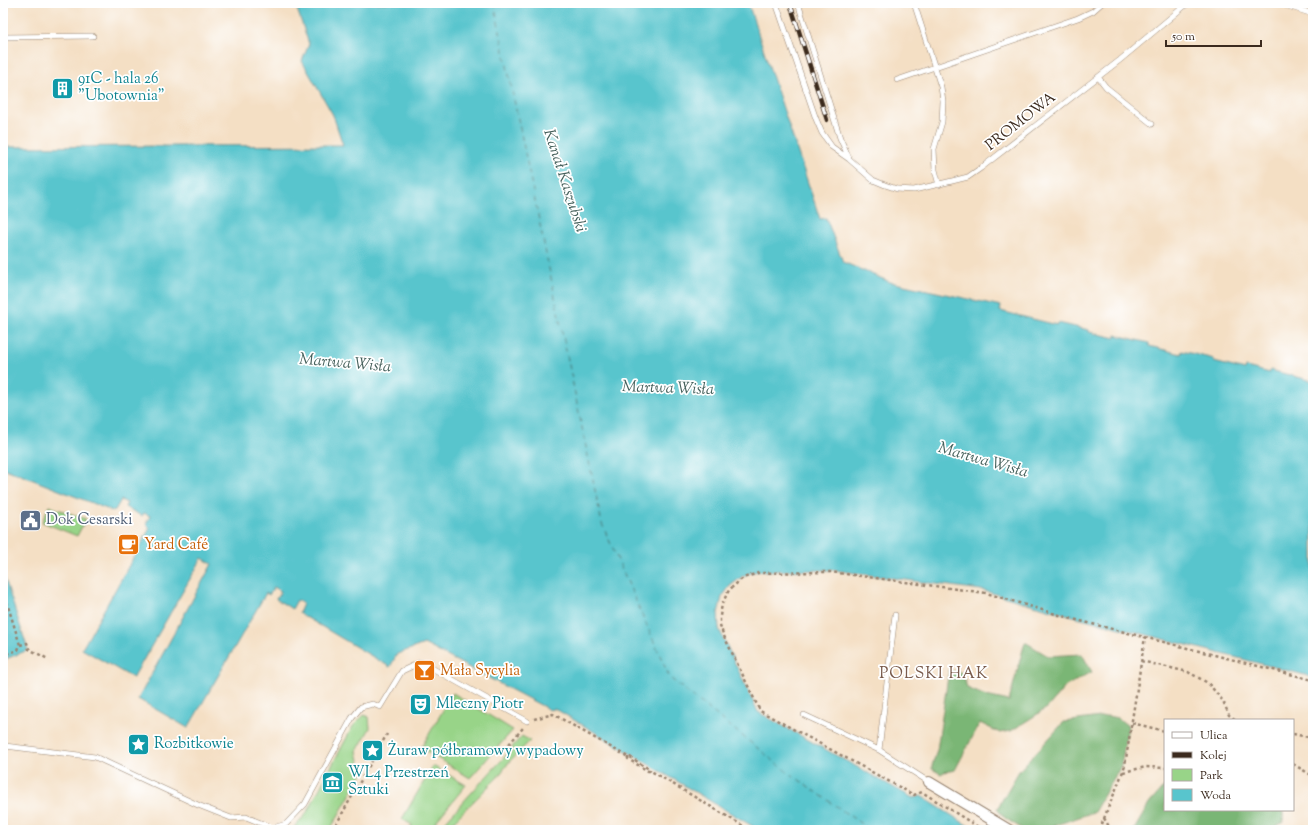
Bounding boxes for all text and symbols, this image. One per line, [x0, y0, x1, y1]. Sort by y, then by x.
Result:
scale bar [1166, 22, 1261, 48]
text: 50 m [1171, 28, 1195, 46]
place label: 91C - hala 26 "Ubotownia" [78, 69, 165, 107]
building icon: 91C - hala 26 "Ubotownia" [50, 75, 76, 101]
street label: PROMOWA [981, 88, 1061, 156]
water label: Kanał Kaszubski [536, 126, 592, 236]
water label: Martwa Wisła [298, 349, 392, 379]
water label: Martwa Wisła [621, 376, 715, 402]
water label: Martwa Wisła [935, 437, 1031, 485]
public building icon: Dok Cesarski [17, 507, 43, 533]
place label: Dok Cesarski [46, 510, 133, 531]
cafe icon: Yard Café [116, 532, 142, 558]
place label: Yard Café [144, 535, 208, 556]
bar icon: Mała Sycylia [412, 658, 438, 684]
place label: Mała Sycylia [440, 661, 520, 682]
district label: POLSKI HAK [879, 663, 989, 686]
theatre icon: Mleczny Piotr [408, 691, 434, 717]
place label: Mleczny Piotr [436, 694, 524, 715]
legend [1164, 719, 1294, 811]
text: Ulica [1200, 727, 1228, 745]
place icon: Rozbitkowie [125, 731, 151, 757]
place label: Rozbitkowie [154, 734, 234, 755]
place icon: Żuraw półbramowy wypadowy [359, 738, 385, 764]
place label: Żuraw półbramowy wypadowy [388, 740, 584, 762]
text: Kolej [1200, 747, 1227, 765]
place label: WL4 Przestrzeń Sztuki [348, 763, 449, 801]
text: Park [1200, 767, 1223, 785]
museum icon: WL4 Przestrzeń Sztuki [320, 769, 346, 795]
text: Woda [1200, 787, 1232, 805]

